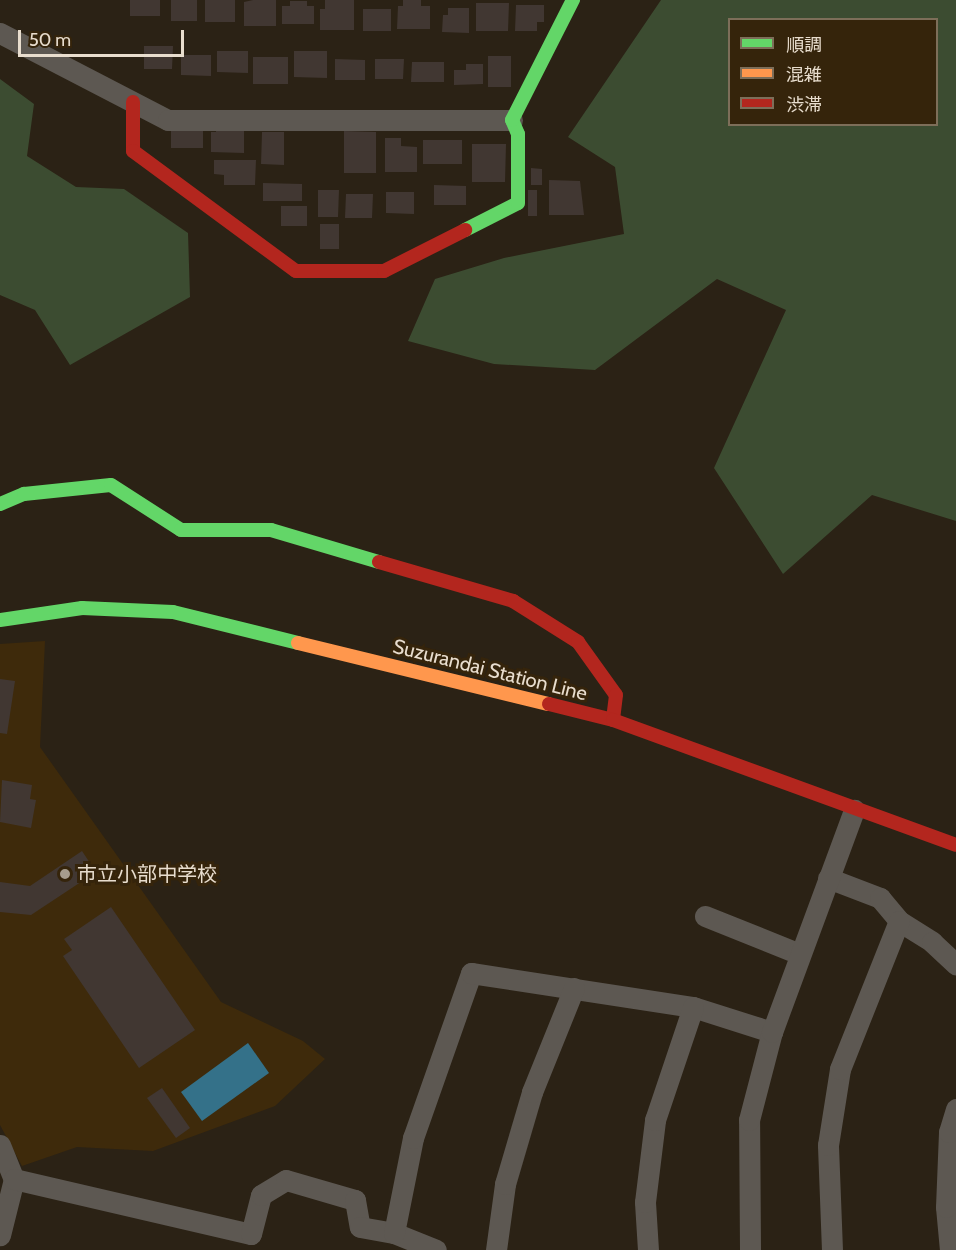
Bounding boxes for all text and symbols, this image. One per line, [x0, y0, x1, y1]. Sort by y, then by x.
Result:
scale bar [21, 18, 188, 56]
legend [728, 18, 938, 126]
text: 50 m [29, 29, 71, 51]
text: 順調 [786, 34, 822, 56]
text: 混雑 [786, 64, 822, 86]
text: 渋滞 [786, 94, 822, 116]
street label: Suzurandai Station Line [390, 634, 590, 706]
place label: 市立小部中学校 [77, 862, 217, 886]
marker: 市立小部中学校 [58, 867, 72, 881]

